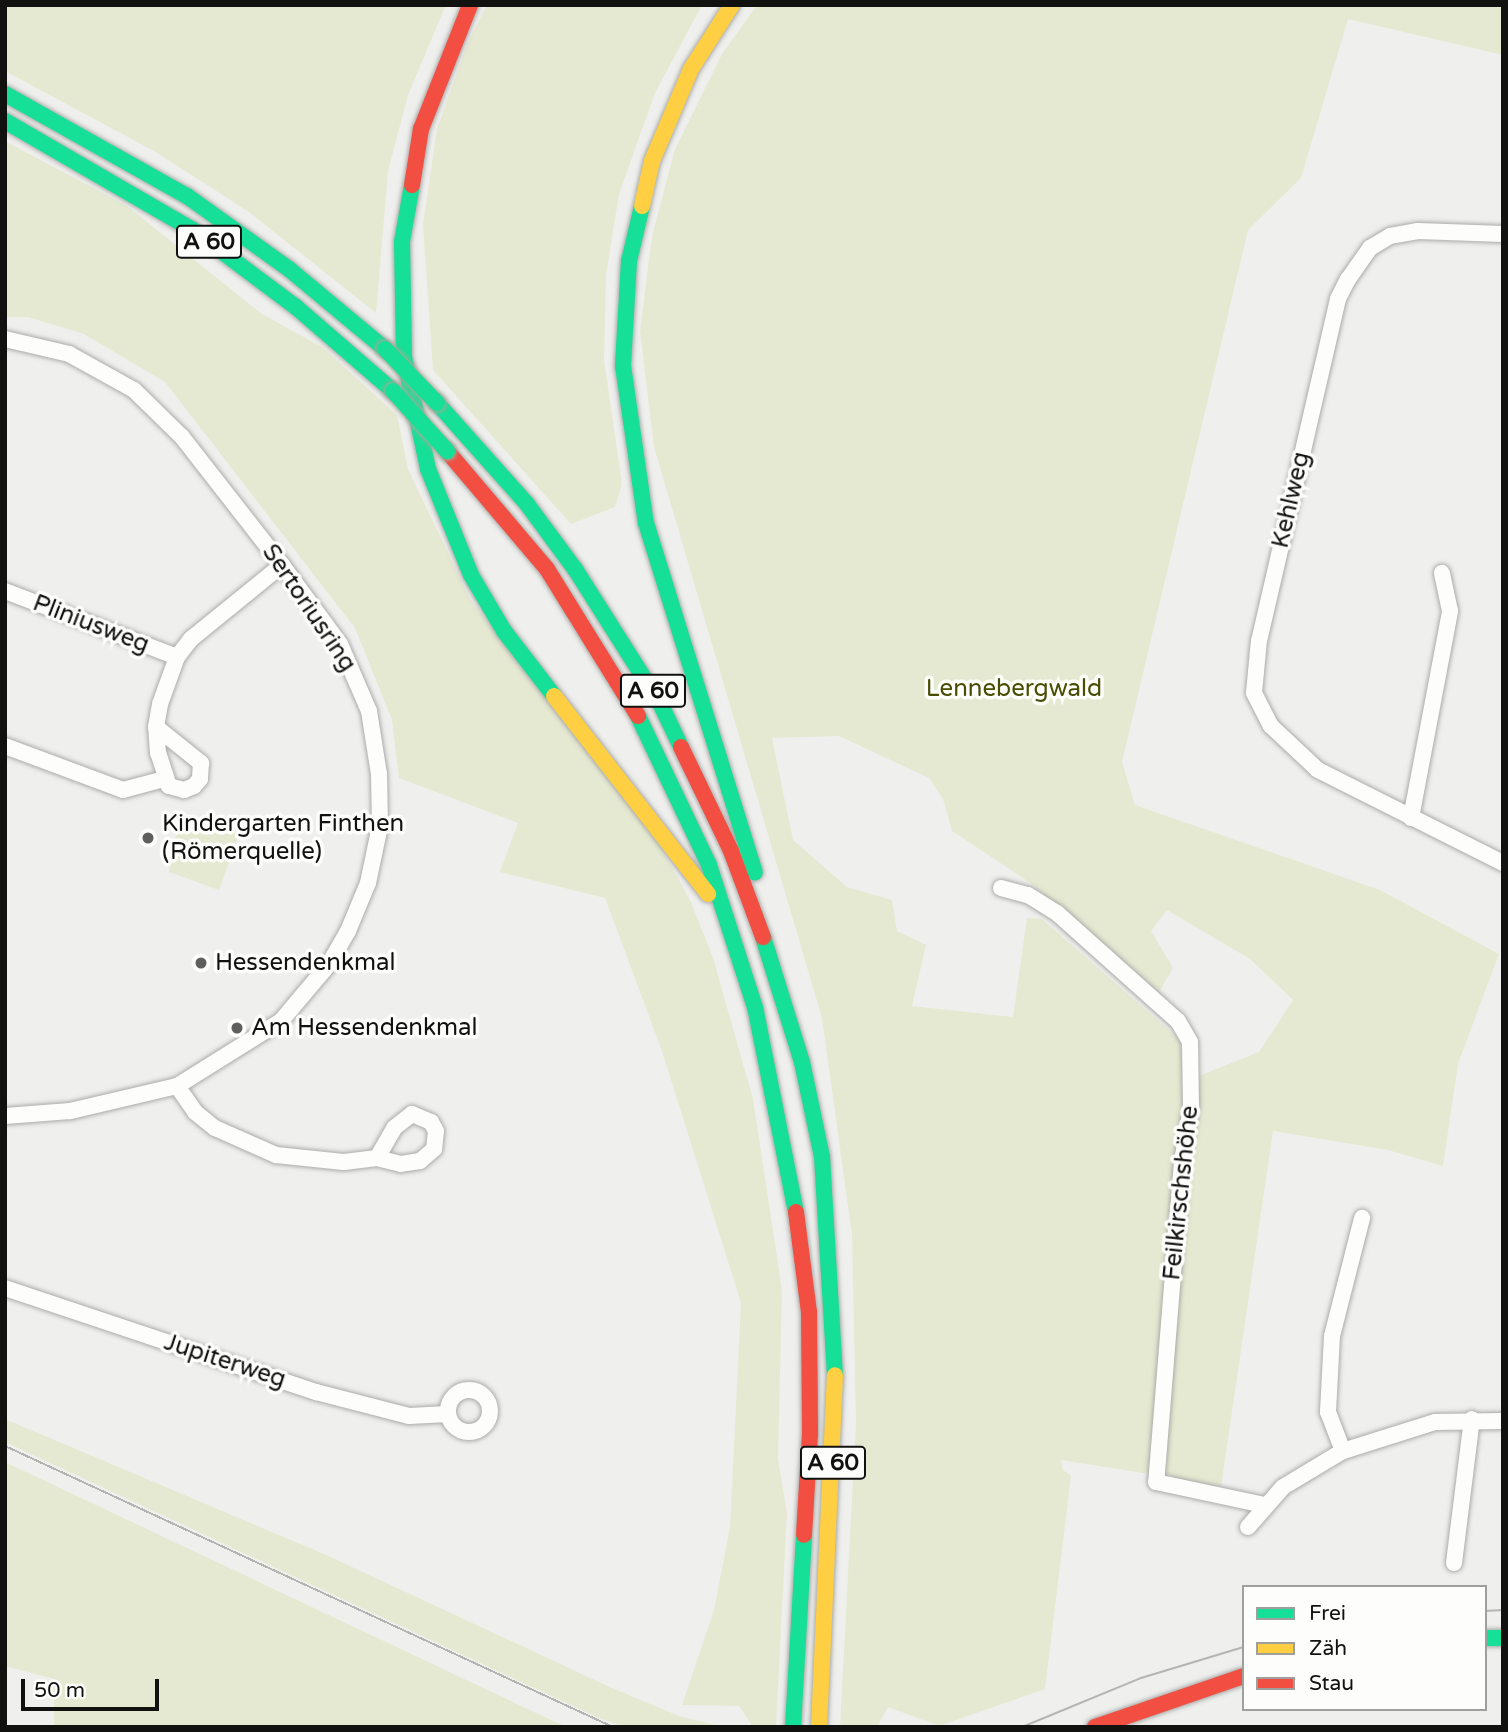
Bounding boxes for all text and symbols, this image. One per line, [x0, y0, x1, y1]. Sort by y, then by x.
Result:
road number: A 60 [176, 222, 242, 262]
street label: Kehlweg [1266, 449, 1316, 551]
street label: Sertoriusring [256, 539, 362, 677]
street label: Pliniusweg [29, 589, 153, 659]
road number: A 60 [620, 671, 686, 710]
park label: Lennebergwald [926, 675, 1102, 703]
place label: Kindergarten Finthen (Römerquelle) [162, 810, 404, 866]
marker: Kindergarten Finthen (Römerquelle) [140, 830, 156, 846]
place label: Hessendenkmal [215, 949, 396, 977]
marker: Hessendenkmal [193, 955, 209, 971]
place label: Am Hessendenkmal [251, 1014, 478, 1042]
marker: Am Hessendenkmal [229, 1020, 245, 1036]
street label: Feilkirschshöhe [1158, 1104, 1204, 1282]
street label: Jupiterweg [161, 1328, 289, 1394]
road number: A 60 [800, 1444, 866, 1482]
legend [1242, 1585, 1487, 1711]
text: Frei [1309, 1601, 1346, 1626]
text: Zäh [1309, 1636, 1347, 1661]
scale bar [24, 1666, 163, 1710]
text: Stau [1309, 1671, 1354, 1696]
text: 50 m [34, 1678, 85, 1703]

